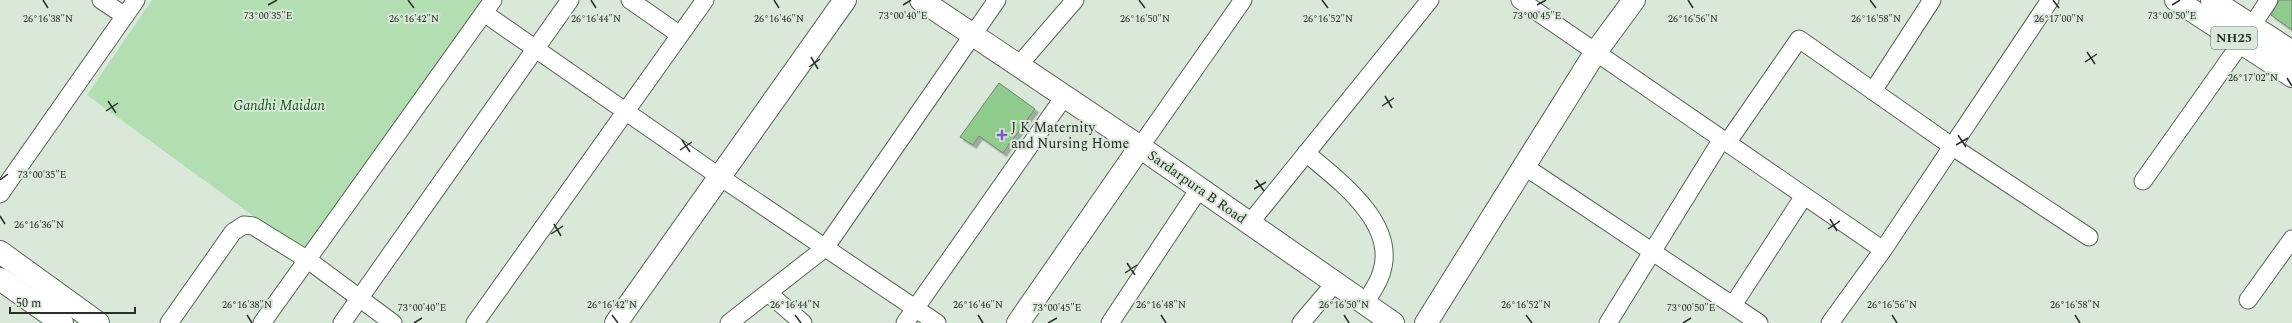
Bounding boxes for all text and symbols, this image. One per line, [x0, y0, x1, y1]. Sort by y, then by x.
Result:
text: 73°00'35"E [244, 8, 292, 24]
text: 73°00'40"E [879, 8, 927, 24]
text: 73°00'45"E [1513, 8, 1561, 24]
text: 73°00'50"E [2148, 8, 2196, 24]
text: 26°16'38"N [23, 11, 73, 27]
text: 26°16'42"N [389, 11, 439, 27]
text: 26°16'44"N [571, 11, 621, 27]
text: 26°16'46"N [754, 11, 804, 27]
text: 26°16'50"N [1120, 11, 1170, 27]
text: 26°16'52"N [1303, 11, 1353, 27]
text: 26°16'56"N [1668, 11, 1718, 27]
text: 26°16'58"N [1851, 11, 1901, 27]
text: 26°17'00"N [2034, 11, 2084, 27]
road number: NH25 [2211, 27, 2257, 49]
text: 26°17'02"N [2228, 70, 2278, 86]
park label: Gandhi Maidan [233, 95, 325, 116]
place label: J K Maternity and Nursing Home [1011, 117, 1130, 154]
marker: J K Maternity and Nursing Home [996, 129, 1008, 141]
street label: Sardarpura B Road [1143, 145, 1251, 229]
text: 73°00'35"E [18, 167, 66, 183]
text: 26°16'36"N [14, 217, 64, 233]
scale bar [10, 289, 135, 315]
text: 50 m [16, 294, 41, 313]
text: 26°16'38"N [222, 297, 272, 313]
text: 26°16'42"N [587, 297, 637, 313]
text: 26°16'44"N [770, 297, 820, 313]
text: 26°16'46"N [953, 297, 1003, 313]
text: 26°16'48"N [1136, 297, 1186, 313]
text: 26°16'50"N [1319, 297, 1369, 313]
text: 26°16'52"N [1501, 297, 1551, 313]
text: 26°16'56"N [1867, 297, 1917, 313]
text: 26°16'58"N [2050, 297, 2100, 313]
text: 73°00'40"E [398, 300, 446, 316]
text: 73°00'45"E [1033, 300, 1081, 316]
text: 73°00'50"E [1667, 300, 1715, 316]

